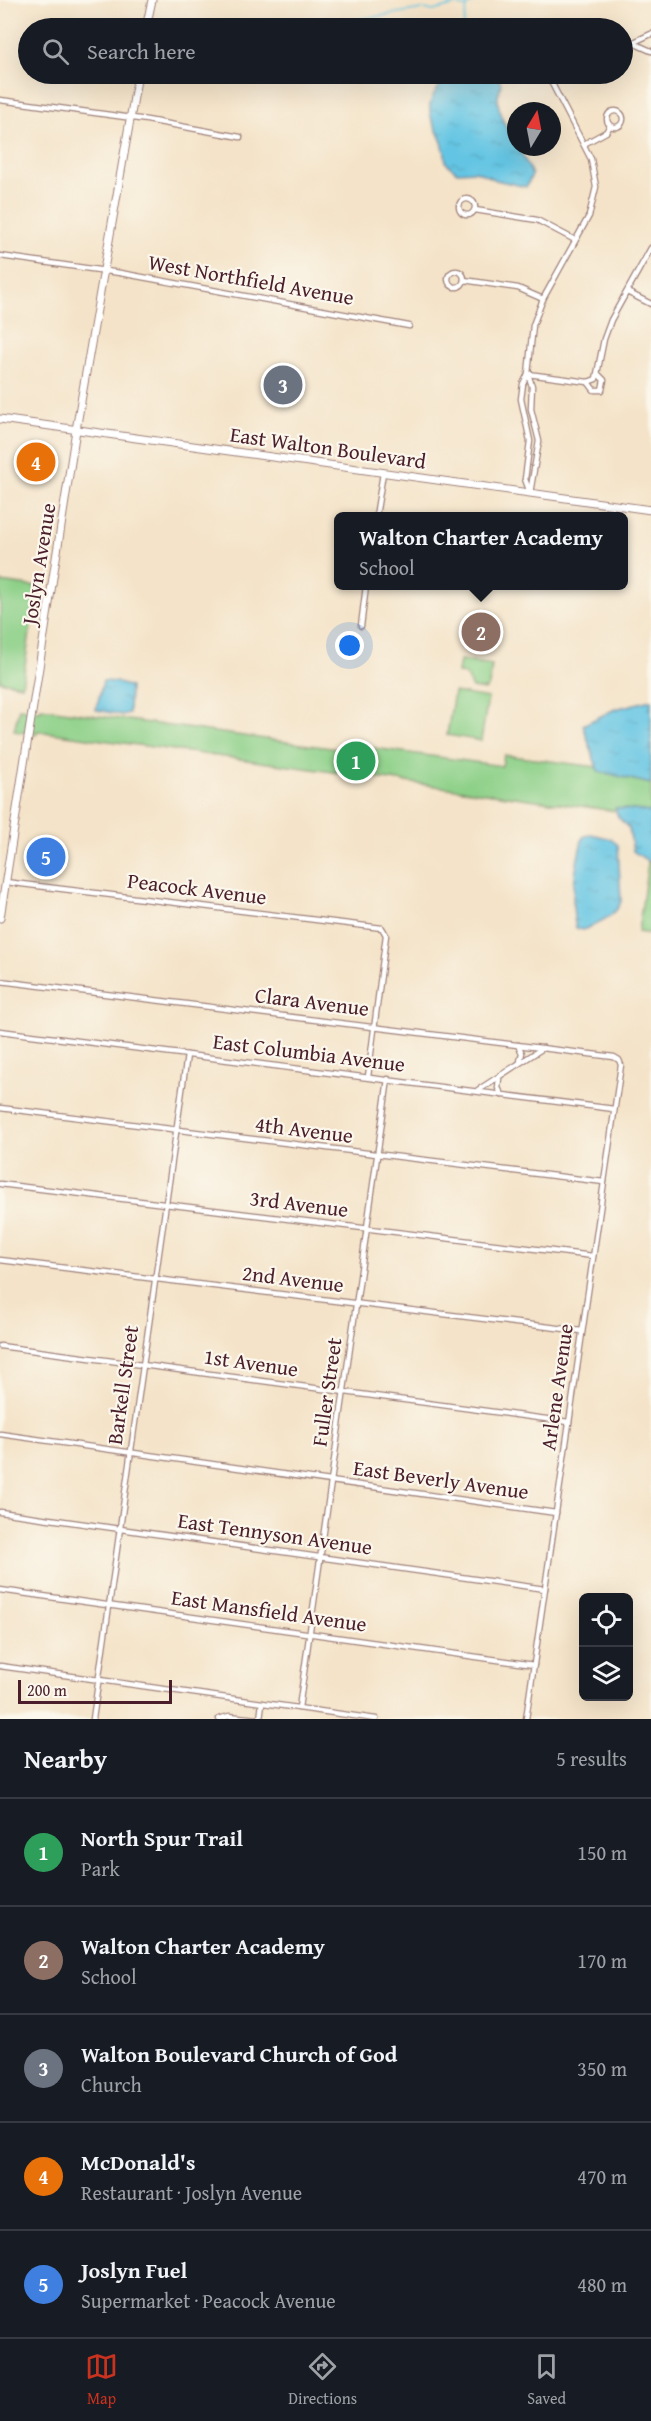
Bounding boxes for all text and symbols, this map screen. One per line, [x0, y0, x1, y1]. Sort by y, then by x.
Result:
search box [18, 18, 633, 84]
icon: search [39, 35, 72, 68]
text: Search here [87, 35, 196, 67]
north arrow [507, 102, 561, 156]
street label: West Northfield Avenue [146, 246, 356, 313]
pin: 3 [264, 362, 302, 408]
street label: East Walton Boulevard [228, 418, 429, 477]
pin: 4 [16, 440, 56, 484]
street label: Joslyn Avenue [13, 501, 63, 630]
popup [334, 512, 628, 590]
text: Walton Charter Academy [359, 521, 603, 553]
text: School [359, 553, 415, 582]
pin: 2 [462, 610, 500, 654]
your location [335, 631, 364, 660]
pin: 1 [336, 738, 376, 783]
pin: 5 [26, 834, 66, 880]
street label: Peacock Avenue [126, 865, 269, 912]
street label: Clara Avenue [253, 979, 371, 1024]
street label: East Columbia Avenue [211, 1025, 407, 1080]
street label: 4th Avenue [253, 1108, 355, 1151]
street label: 3rd Avenue [248, 1182, 350, 1225]
street label: 2nd Avenue [240, 1257, 346, 1300]
street label: Arlene Avenue [532, 1321, 581, 1452]
street label: Barkell Street [99, 1323, 146, 1447]
street label: Fuller Street [304, 1335, 350, 1448]
street label: 1st Avenue [202, 1341, 300, 1384]
street label: East Beverly Avenue [351, 1452, 531, 1507]
street label: East Tennyson Avenue [176, 1505, 374, 1562]
street label: East Mansfield Avenue [169, 1581, 369, 1640]
map controls [579, 1593, 633, 1701]
button: locate [579, 1593, 633, 1647]
button: layers [579, 1647, 633, 1701]
scale bar [18, 1677, 172, 1704]
text: 200 m [27, 1678, 67, 1702]
text: Nearby [24, 1739, 107, 1778]
text: 5 results [556, 1744, 627, 1773]
text: North Spur Trail [81, 1822, 243, 1854]
text: 1 [38, 1838, 49, 1867]
text: 150 m [577, 1838, 627, 1867]
text: Park [81, 1854, 120, 1883]
text: Walton Charter Academy [81, 1930, 325, 1962]
text: 2 [38, 1946, 49, 1975]
text: 170 m [577, 1946, 627, 1975]
text: School [81, 1962, 137, 1991]
text: Walton Boulevard Church of God [81, 2038, 397, 2070]
text: 3 [38, 2054, 49, 2083]
text: 350 m [577, 2054, 627, 2083]
text: Church [81, 2070, 142, 2099]
text: McDonald's [81, 2146, 195, 2178]
text: 4 [38, 2162, 49, 2191]
text: 470 m [577, 2162, 627, 2191]
text: Restaurant · Joslyn Avenue [81, 2178, 302, 2207]
text: Joslyn Fuel [81, 2254, 187, 2286]
text: 5 [38, 2270, 49, 2299]
text: 480 m [577, 2270, 627, 2299]
text: Supermarket · Peacock Avenue [81, 2286, 336, 2315]
tab: Map [85, 2350, 118, 2410]
tab: Directions [288, 2350, 357, 2410]
tab: Saved [527, 2350, 566, 2410]

